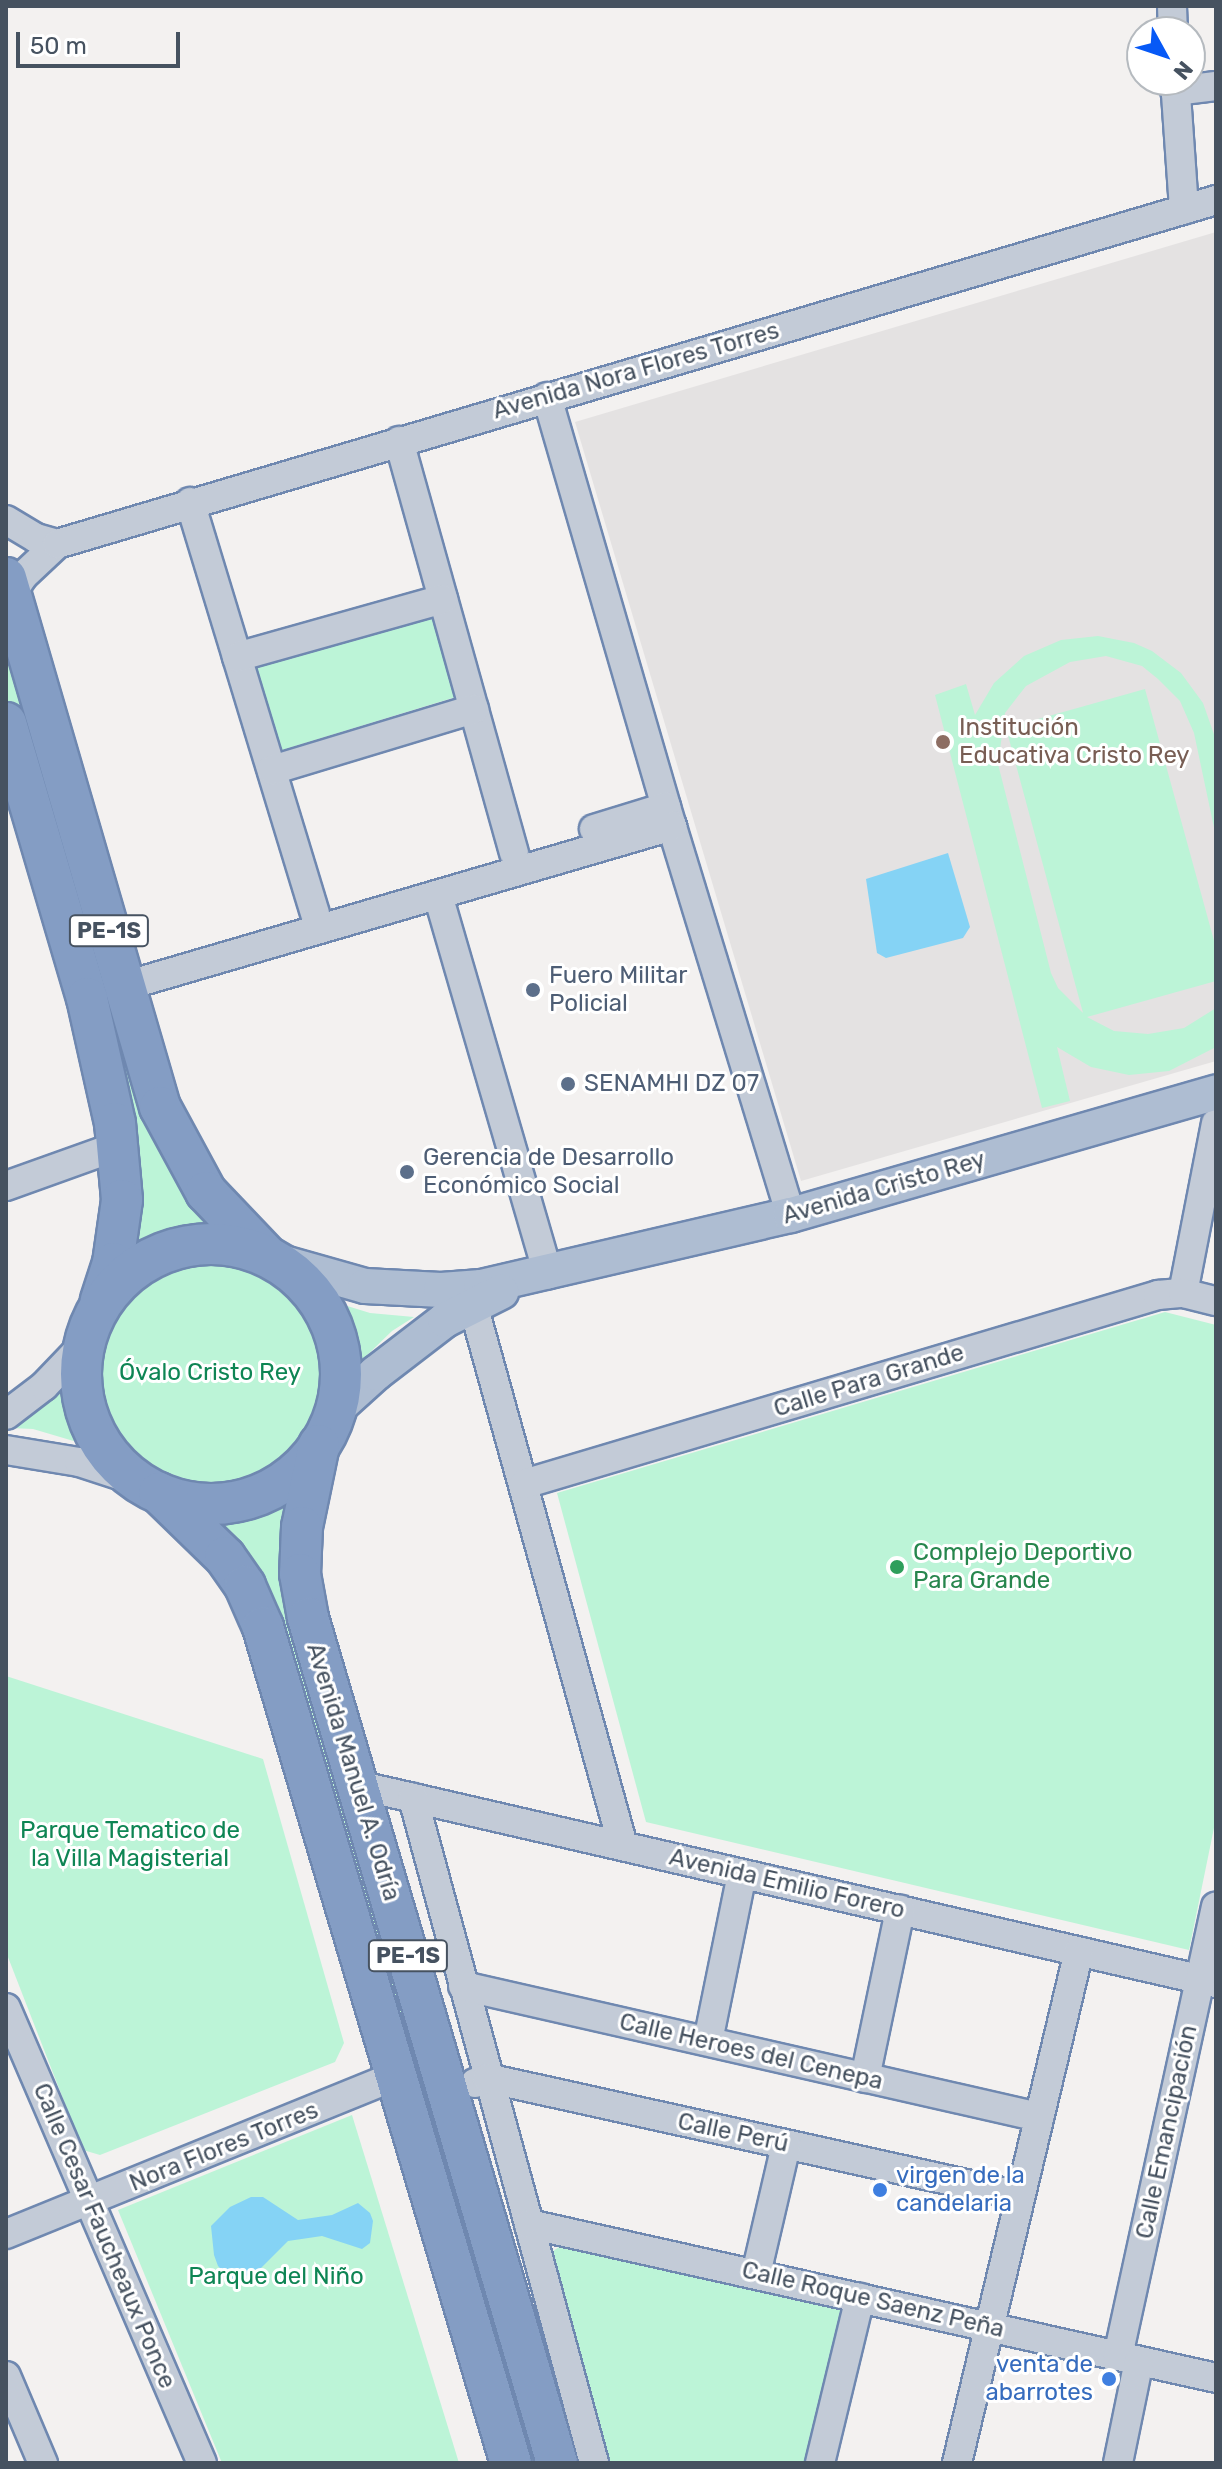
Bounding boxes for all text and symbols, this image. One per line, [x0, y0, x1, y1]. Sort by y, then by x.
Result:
scale bar [20, 16, 184, 66]
north arrow [1126, 16, 1206, 96]
text: 50 m [30, 32, 87, 60]
text: N [1168, 56, 1199, 85]
street label: Avenida Nora Flores Torres [489, 316, 783, 426]
place label: Institución Educativa Cristo Rey [959, 714, 1190, 770]
marker: Institución Educativa Cristo Rey [934, 733, 952, 751]
road number: PE-1S [67, 913, 151, 949]
place label: Fuero Militar Policial [549, 962, 687, 1018]
marker: Fuero Militar Policial [524, 981, 542, 999]
place label: SENAMHI DZ 07 [584, 1070, 759, 1098]
marker: SENAMHI DZ 07 [559, 1075, 577, 1093]
place label: Gerencia de Desarrollo Económico Social [423, 1144, 674, 1200]
street label: Avenida Cristo Rey [779, 1145, 989, 1231]
marker: Gerencia de Desarrollo Económico Social [398, 1163, 416, 1181]
street label: Calle Para Grande [770, 1338, 968, 1424]
park label: Óvalo Cristo Rey [119, 1359, 301, 1387]
place label: Complejo Deportivo Para Grande [913, 1539, 1132, 1595]
marker: Complejo Deportivo Para Grande [888, 1558, 906, 1576]
street label: Avenida Manuel A. Odría [300, 1639, 406, 1905]
park label: Parque Tematico de la Villa Magisterial [20, 1817, 240, 1873]
street label: Avenida Emilio Forero [666, 1843, 908, 1925]
road number: PE-1S [366, 1938, 450, 1974]
street label: Calle Heroes del Cenepa [617, 2008, 885, 2096]
street label: Calle Emancipación [1130, 2022, 1204, 2242]
street label: Calle Cesar Faucheaux Ponce [26, 2079, 182, 2393]
street label: Nora Flores Torres [125, 2096, 323, 2198]
street label: Calle Perú [675, 2107, 791, 2159]
place label: virgen de la candelaria [896, 2162, 1025, 2218]
marker: virgen de la candelaria [871, 2181, 889, 2199]
street label: Calle Roque Saenz Peña [739, 2256, 1007, 2344]
park label: Parque del Niño [188, 2263, 364, 2291]
place label: venta de abarrotes [985, 2351, 1093, 2407]
marker: venta de abarrotes [1100, 2370, 1118, 2388]

